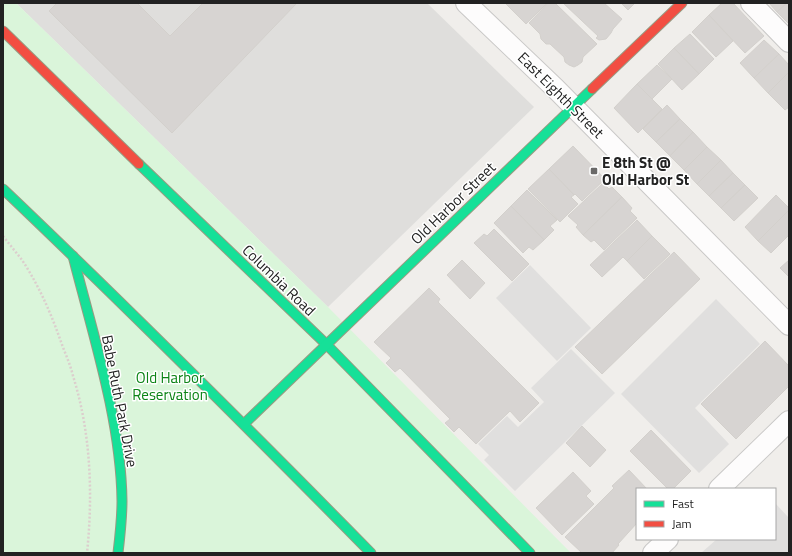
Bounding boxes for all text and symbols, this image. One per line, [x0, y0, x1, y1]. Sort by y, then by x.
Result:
street label: East Eighth Street [513, 47, 610, 144]
place label: E 8th St @ Old Harbor St [602, 151, 690, 191]
street label: Old Harbor Street [405, 156, 501, 250]
marker: E 8th St @ Old Harbor St [589, 166, 599, 176]
street label: Columbia Road [237, 239, 321, 321]
street label: Babe Ruth Park Drive [96, 333, 144, 469]
park label: Old Harbor Reservation [132, 366, 208, 406]
legend [636, 488, 776, 540]
text: Fast [672, 494, 695, 513]
text: Jam [672, 514, 692, 533]

